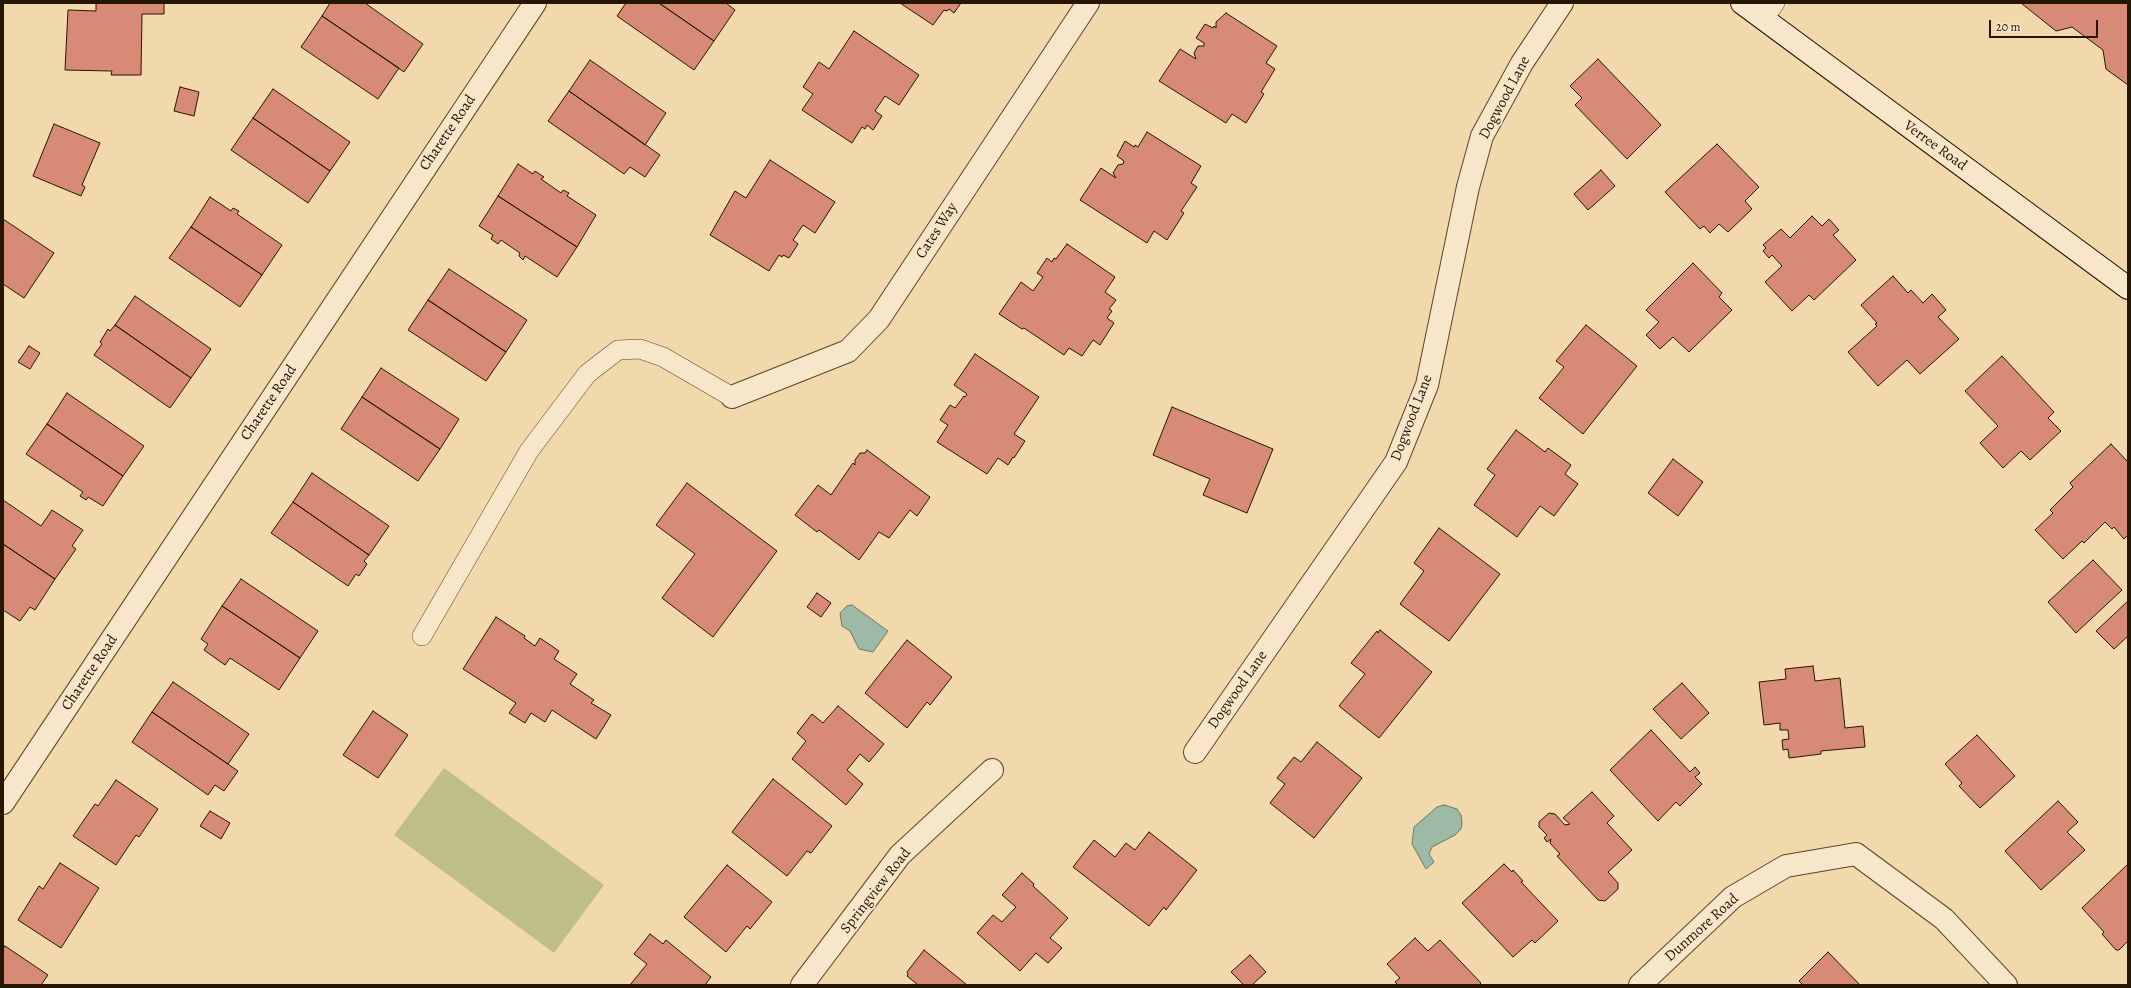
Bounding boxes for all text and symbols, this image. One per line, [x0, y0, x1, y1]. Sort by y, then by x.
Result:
scale bar [1991, 12, 2100, 38]
text: 20 m [1996, 19, 2020, 35]
street label: Dogwood Lane [1476, 53, 1534, 143]
street label: Charette Road [416, 92, 480, 174]
street label: Verree Road [1900, 117, 1970, 175]
street label: Cates Way [912, 200, 962, 262]
street label: Charette Road [237, 362, 301, 444]
street label: Dogwood Lane [1387, 372, 1437, 464]
street label: Charette Road [58, 632, 122, 714]
street label: Dogwood Lane [1204, 647, 1272, 733]
street label: Springview Road [837, 844, 915, 938]
street label: Dunmore Road [1661, 890, 1743, 966]

